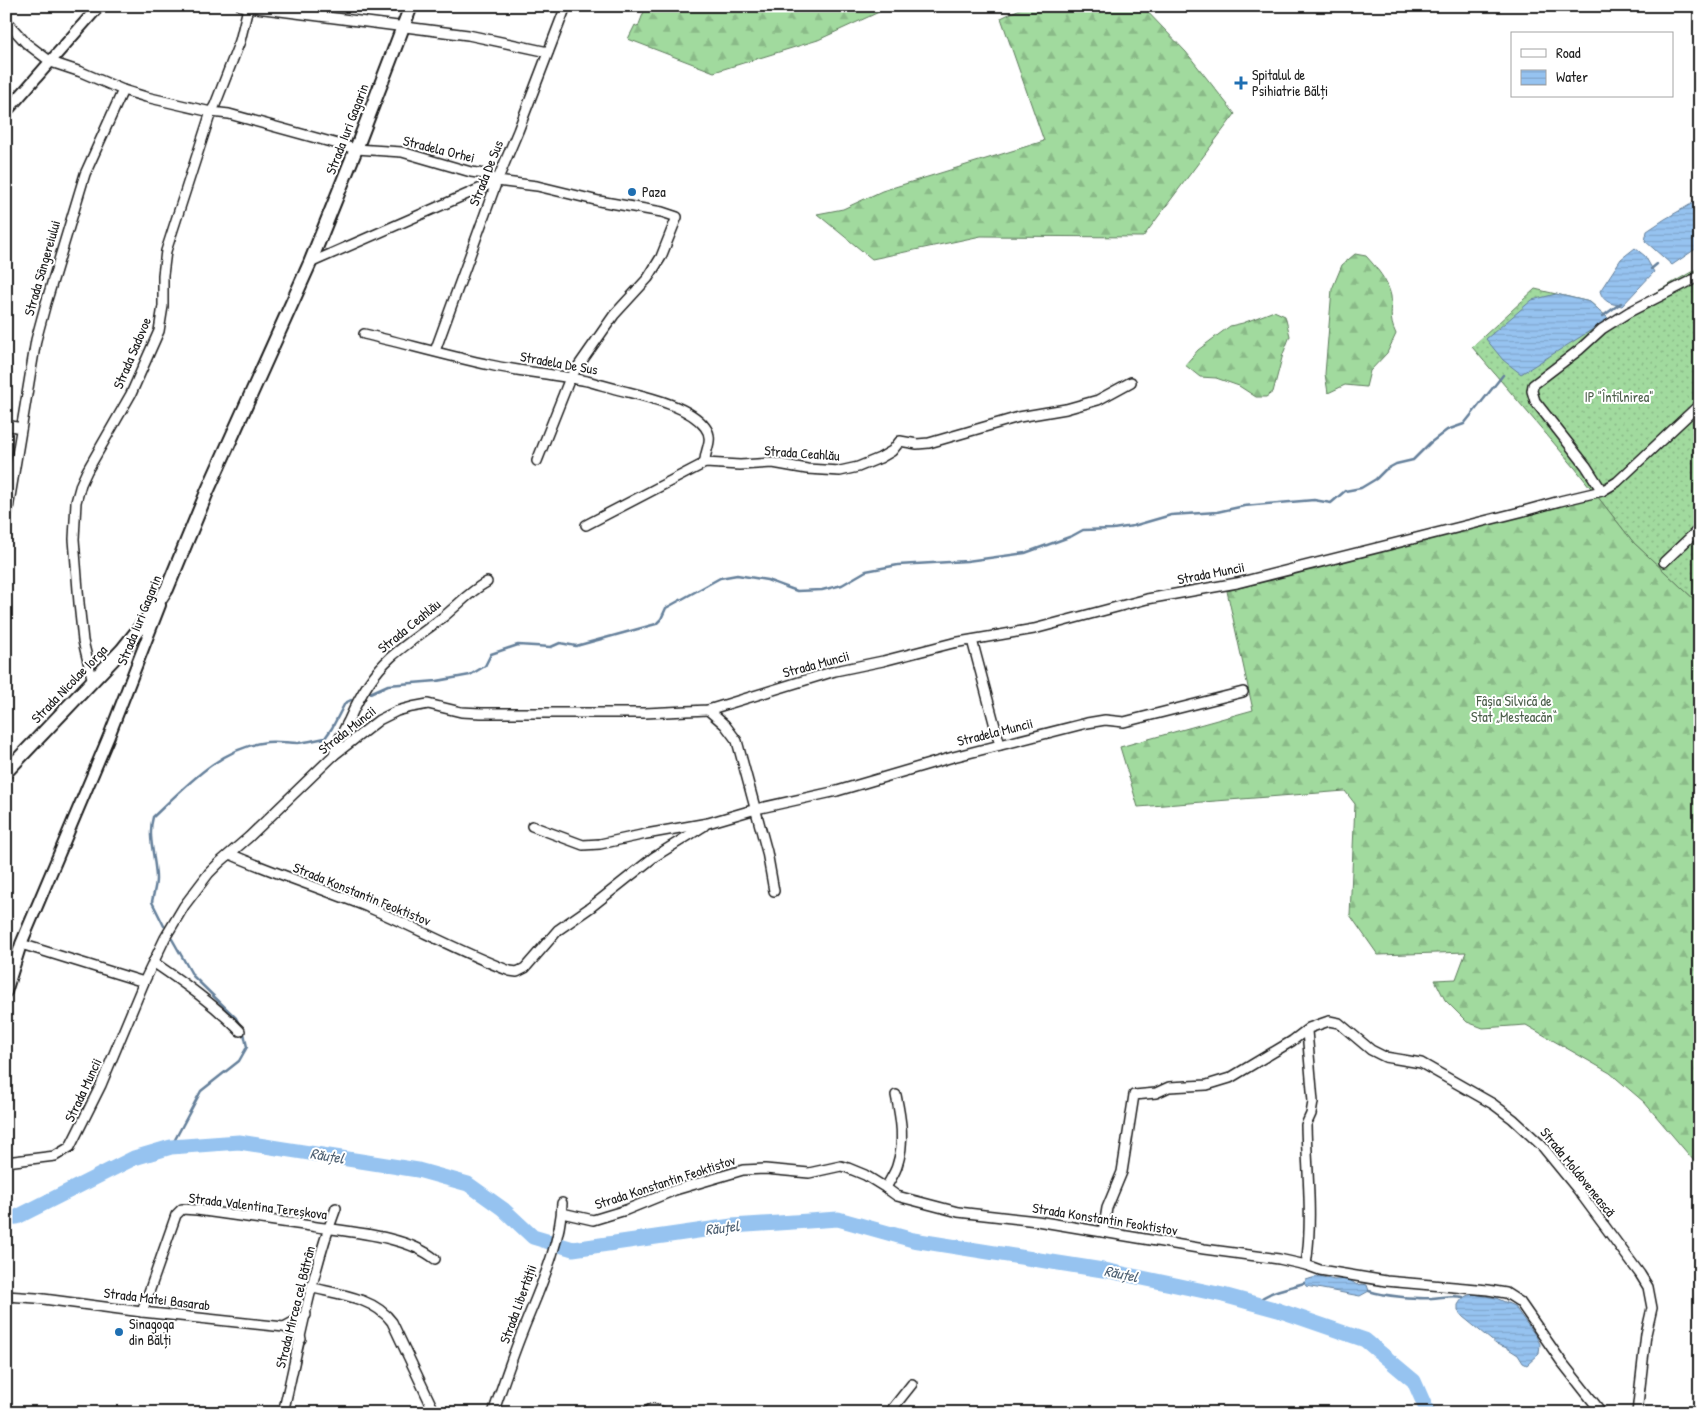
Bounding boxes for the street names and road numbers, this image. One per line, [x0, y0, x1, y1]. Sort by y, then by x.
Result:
street label: Strada Iuri Gagarin [321, 81, 373, 177]
street label: Stradela Orhei [401, 130, 477, 167]
street label: Strada De Sus [464, 137, 507, 208]
street label: Strada Sângereiului [19, 218, 65, 318]
street label: Strada Sadovoe [108, 314, 155, 392]
street label: Stradela De Sus [519, 346, 599, 379]
street label: Strada Ceahlău [764, 440, 841, 465]
street label: Strada Muncii [1176, 557, 1246, 588]
street label: Strada Iuri Gagarin [112, 572, 166, 668]
street label: Strada Ceahlău [373, 594, 444, 657]
street label: Strada Nicolae Iorga [26, 640, 112, 728]
street label: Strada Muncii [780, 646, 851, 682]
street label: Strada Muncii [314, 701, 379, 758]
street label: Stradela Muncii [955, 713, 1035, 750]
street label: Strada Konstantin Feoktistov [291, 857, 434, 930]
street label: Strada Muncii [60, 1055, 106, 1125]
street label: Strada Moldovenească [1536, 1123, 1621, 1221]
street label: Strada Konstantin Feoktistov [592, 1150, 738, 1213]
street label: Strada Valentina Tereșkova [188, 1188, 329, 1223]
street label: Strada Konstantin Feoktistov [1031, 1198, 1179, 1239]
street label: Strada Mircea cel Bătrân [270, 1244, 319, 1370]
street label: Strada Libertății [494, 1262, 541, 1346]
street label: Strada Matei Basarab [103, 1283, 212, 1314]

